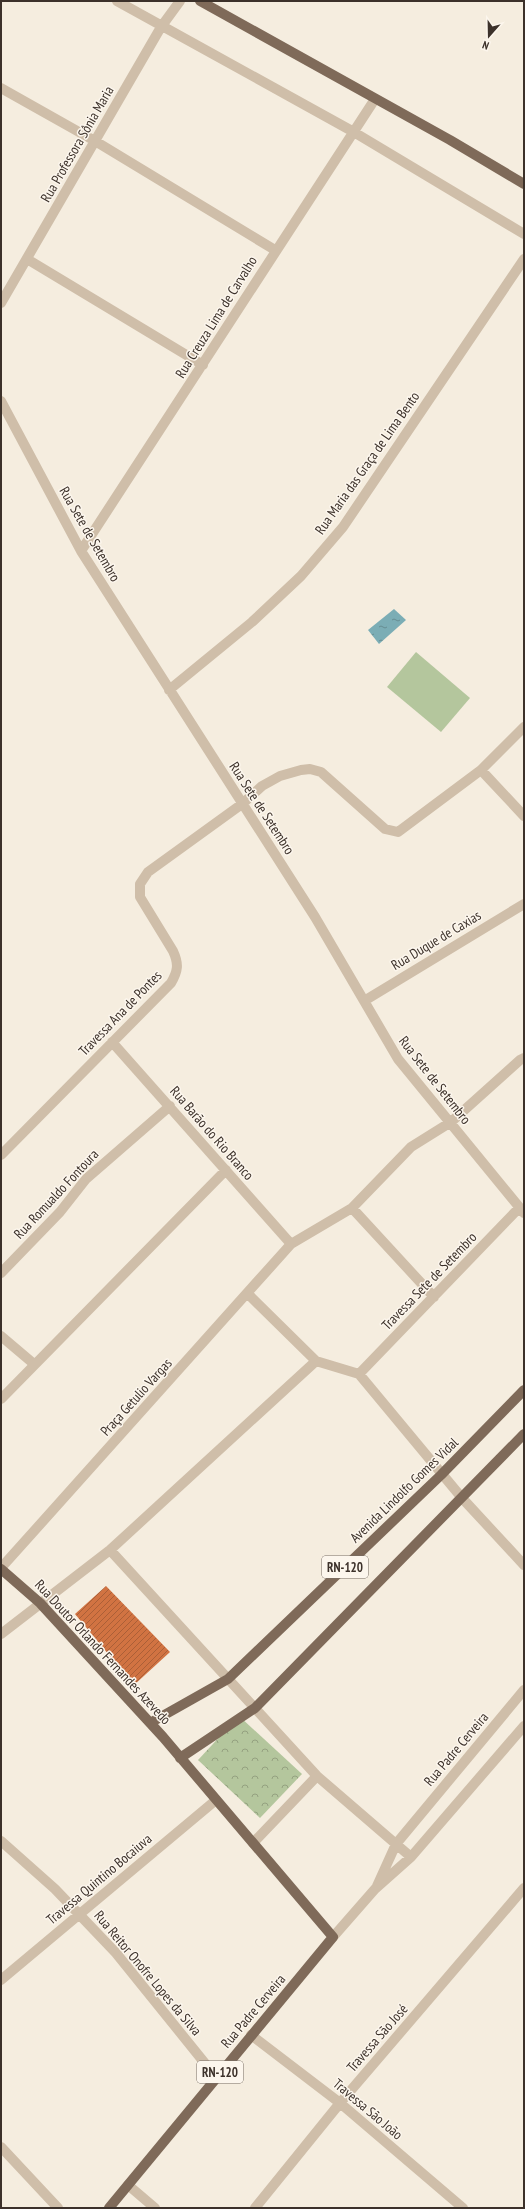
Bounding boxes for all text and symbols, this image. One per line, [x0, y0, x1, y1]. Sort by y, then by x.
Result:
north arrow [469, 16, 509, 56]
text: N [480, 38, 491, 53]
street label: Rua Professora Sônia Maria [36, 83, 118, 205]
street label: Rua Creuza Lima de Carvalho [171, 253, 261, 381]
street label: Rua Maria das Graça de Lima Bento [311, 388, 423, 538]
street label: Rua Sete de Setembro [56, 483, 124, 585]
street label: Rua Sete de Setembro [225, 758, 299, 858]
street label: Rua Duque de Caxias [388, 906, 484, 974]
street label: Travessa Ana de Pontes [75, 966, 166, 1059]
street label: Rua Sete de Setembro [395, 1032, 475, 1128]
street label: Rua Barão do Rio Branco [166, 1082, 258, 1184]
street label: Rua Romualdo Fontoura [10, 1145, 102, 1243]
street label: Travessa Sete de Setembro [378, 1228, 480, 1334]
street label: Praça Getulio Vargas [96, 1354, 176, 1440]
street label: Avenida Lindolfo Gomes Vidal [346, 1433, 462, 1546]
road number: RN-120 [322, 1556, 368, 1578]
street label: Rua Doutor Orlando Fernandes Azevedo [31, 1576, 175, 1728]
street label: Rua Padre Cerveira [420, 1708, 492, 1790]
street label: Travessa Quintino Bocaiuva [43, 1830, 155, 1928]
street label: Rua Reitor Onofre Lopes da Silva [90, 1907, 206, 2039]
street label: Rua Padre Cerveira [217, 1970, 289, 2052]
street label: Travessa São José [343, 2000, 412, 2076]
road number: RN-120 [197, 2061, 243, 2083]
street label: Travessa São João [329, 2075, 407, 2143]

